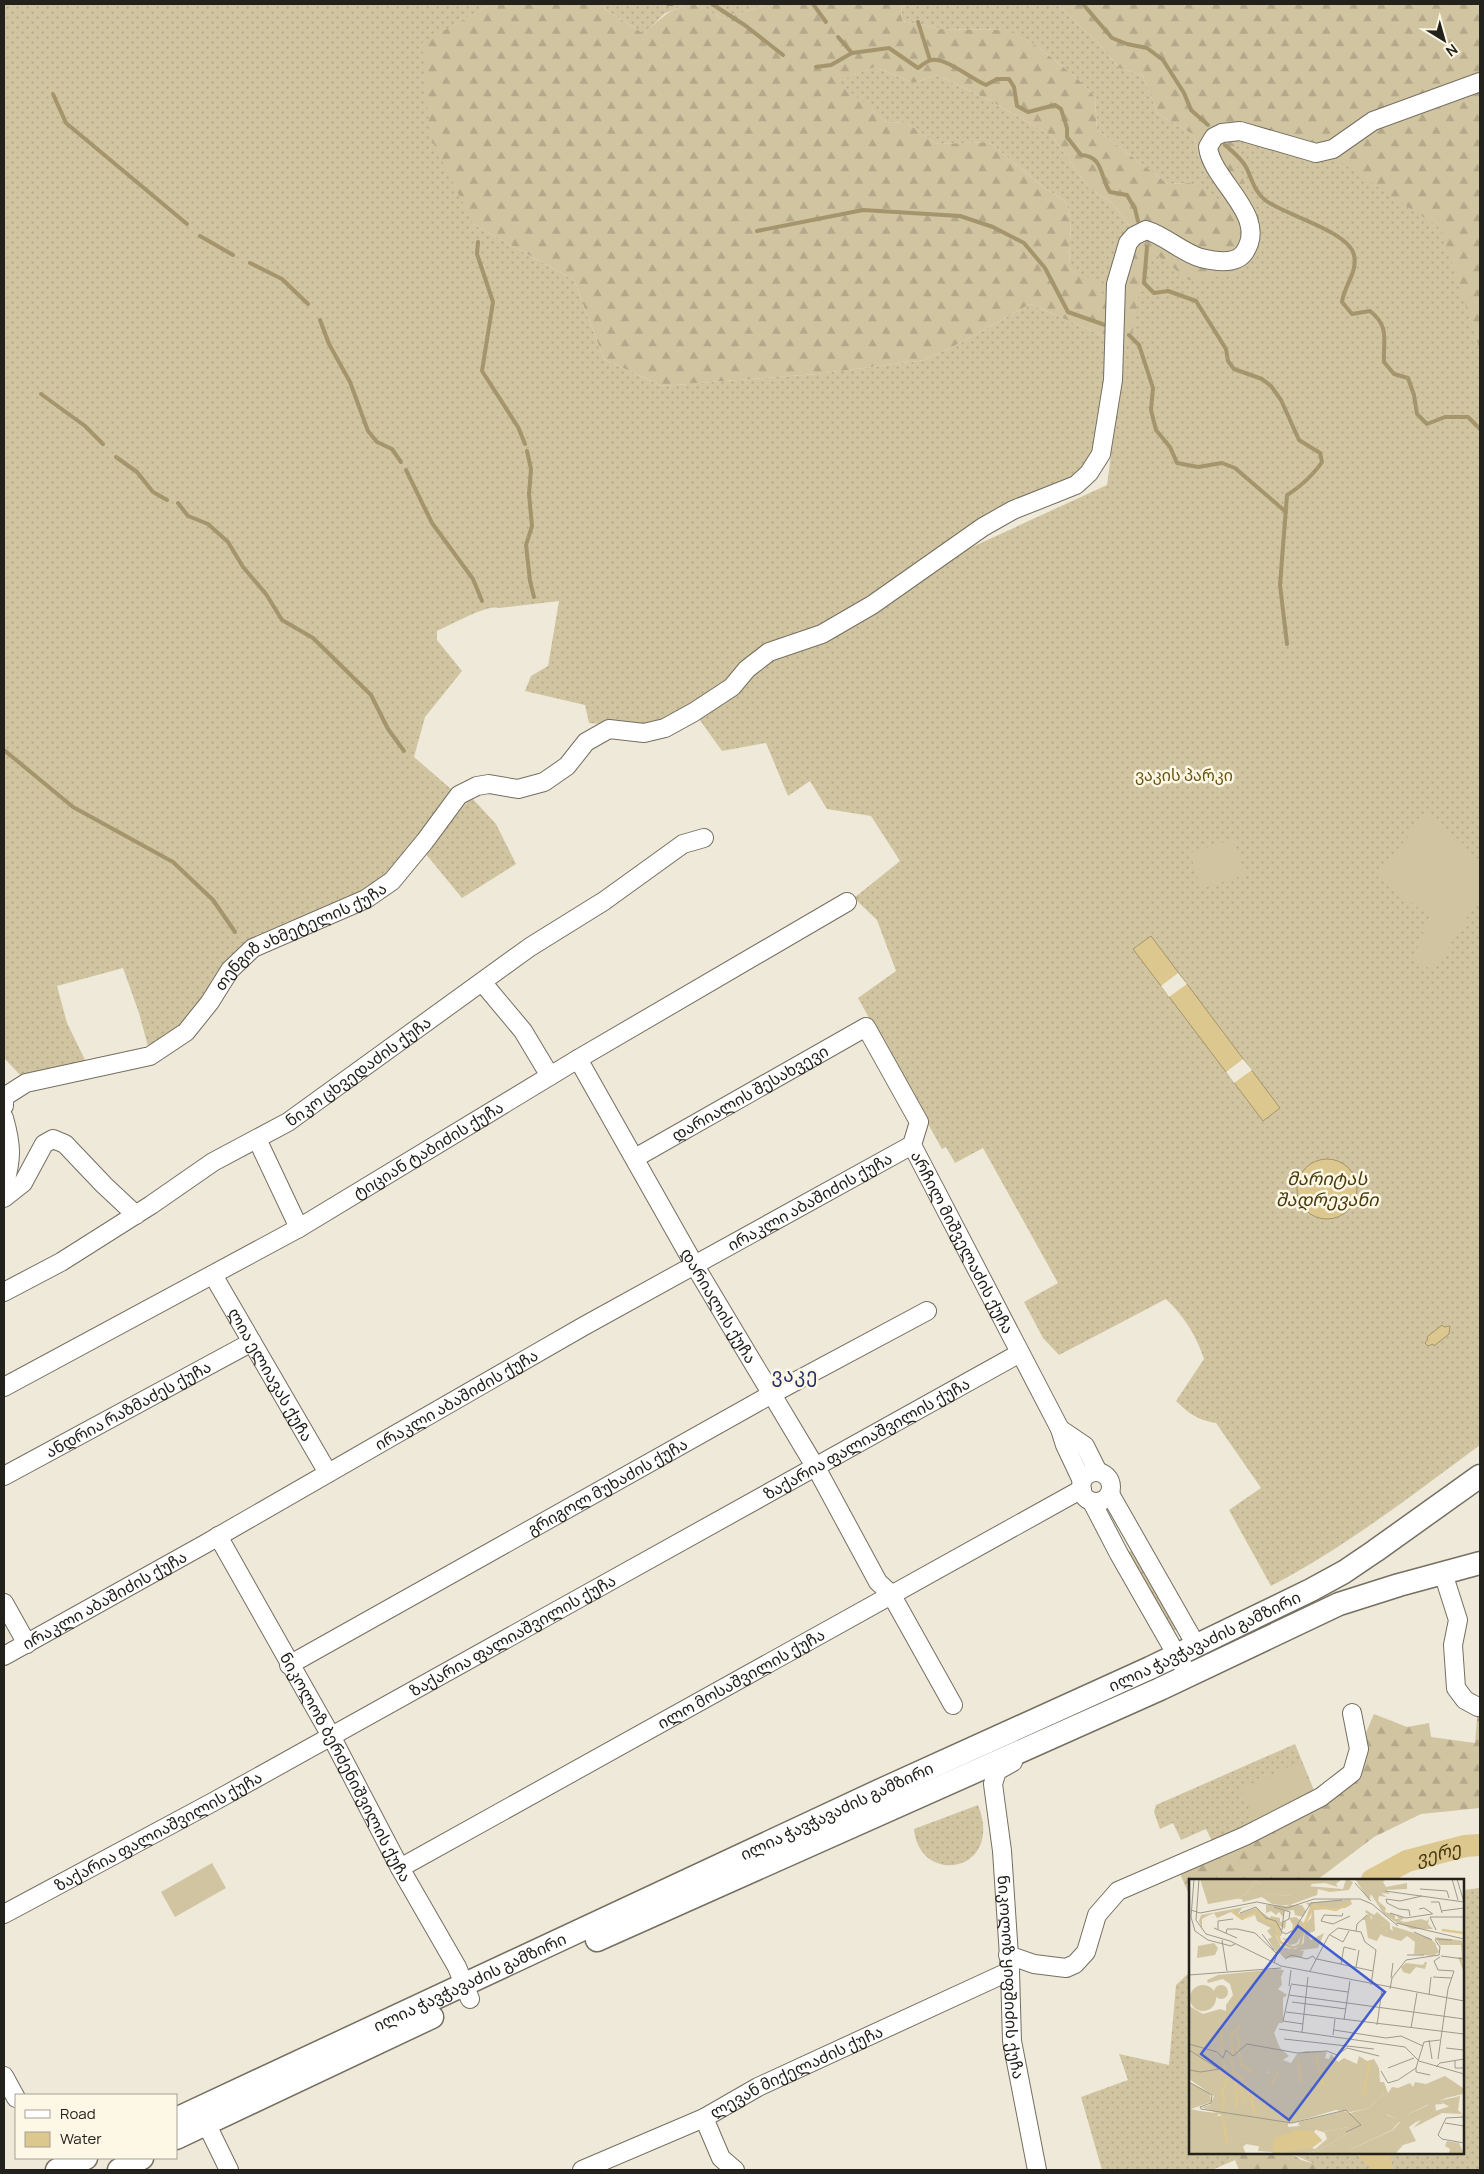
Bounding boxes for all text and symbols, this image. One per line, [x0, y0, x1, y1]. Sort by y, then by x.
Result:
north arrow [1419, 15, 1469, 65]
text: N [1442, 40, 1462, 61]
park label: ვაკის პარკი [1135, 764, 1233, 786]
street label: თენგიზ ახმეტელის ქუჩა [209, 877, 391, 995]
street label: ნიკო ცხვედაძის ქუჩა [281, 1011, 435, 1131]
street label: დარიალის შესახვევი [667, 1040, 832, 1146]
street label: ტიციან ტაბიძის ქუჩა [349, 1096, 507, 1204]
street label: ირაკლი აბაშიძის ქუჩა [723, 1147, 896, 1256]
street label: არჩილ მიშველაძის ქუჩა [906, 1147, 1019, 1337]
water label: მარიტას შადრევანი [1276, 1166, 1379, 1211]
street label: დარიალის ქუჩა [676, 1244, 762, 1367]
street label: ლია ელიავას ქუჩა [223, 1304, 318, 1445]
street label: ირაკლი აბაშიძის ქუჩა [371, 1344, 542, 1455]
street label: ანდრია რაზმაძეს ქუჩა [41, 1355, 215, 1463]
district label: ვაკე [771, 1362, 819, 1388]
street label: ზაქარია ფალიაშვილის ქუჩა [759, 1372, 974, 1505]
street label: გრიგოლ მუხაძის ქუჩა [523, 1433, 691, 1540]
street label: ირაკლი აბაშიძის ქუჩა [18, 1545, 191, 1655]
street label: ზაქარია ფალიაშვილის ქუჩა [406, 1569, 620, 1702]
street label: ილია ჭავჭავაძის გამზირი [1105, 1586, 1304, 1696]
street label: ილო მოსაშვილის ქუჩა [653, 1623, 829, 1734]
street label: ნიკოლოზ ბერძენიშვილის ქუჩა [275, 1648, 417, 1886]
street label: ილია ჭავჭავაძის გამზირი [737, 1757, 937, 1865]
street label: ზაქარია ფალიაშვილის ქუჩა [50, 1766, 266, 1896]
water label: ვერე [1413, 1835, 1464, 1870]
street label: ნიკოლოზ ყიფშიძის ქუჩა [993, 1874, 1030, 2081]
inset map [1189, 1879, 1464, 2154]
street label: ილია ჭავჭავაძის გამზირი [370, 1927, 570, 2036]
street label: ლევან მიქელაძის ქუჩა [706, 2020, 886, 2123]
legend [15, 2094, 178, 2159]
text: Road [60, 2103, 96, 2124]
text: Water [60, 2128, 102, 2149]

